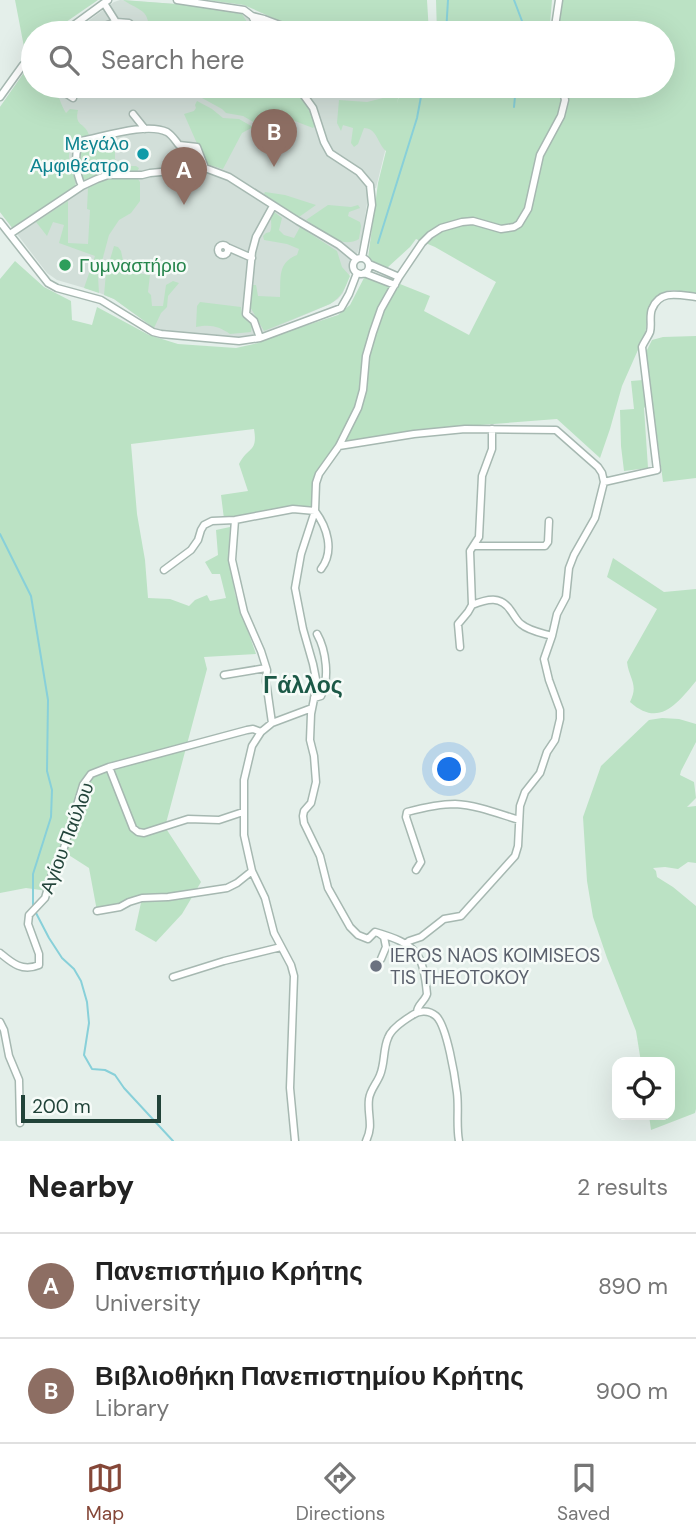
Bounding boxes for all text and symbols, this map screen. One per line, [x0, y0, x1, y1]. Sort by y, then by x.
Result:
search box [21, 21, 675, 98]
icon: search [45, 41, 83, 79]
text: Search here [101, 43, 244, 77]
pin: B [251, 109, 297, 167]
place label: Μεγάλο Αμφιθέατρο [30, 131, 129, 178]
marker: Μεγάλο Αμφιθέατρο [135, 146, 151, 162]
pin: A [161, 147, 207, 205]
place label: Γυμναστήριο [79, 253, 187, 278]
marker: Γυμναστήριο [57, 257, 73, 273]
district label: Γάλλος [263, 670, 343, 700]
your location [432, 752, 466, 786]
street label: Αγίου Παύλου [34, 779, 100, 897]
place label: IEROS NAOS KOIMISEOS TIS THEOTOKOY [390, 943, 600, 990]
marker: IEROS NAOS KOIMISEOS TIS THEOTOKOY [368, 958, 384, 974]
map controls [612, 1057, 675, 1120]
button: locate [612, 1057, 675, 1120]
scale bar [21, 1092, 161, 1124]
text: 200 m [32, 1094, 91, 1119]
text: Nearby [28, 1167, 134, 1206]
text: 2 results [577, 1172, 668, 1202]
text: Πανεπιστήμιο Κρήτης [95, 1254, 363, 1288]
text: A [43, 1271, 59, 1301]
text: 890 m [598, 1271, 668, 1301]
text: University [95, 1288, 201, 1318]
text: Βιβλιοθήκη Πανεπιστημίου Κρήτης [95, 1359, 524, 1393]
text: B [44, 1376, 58, 1406]
text: 900 m [595, 1376, 668, 1406]
text: Library [95, 1393, 169, 1423]
tab: Map [86, 1459, 124, 1526]
tab: Directions [296, 1459, 385, 1526]
tab: Saved [557, 1459, 610, 1526]

